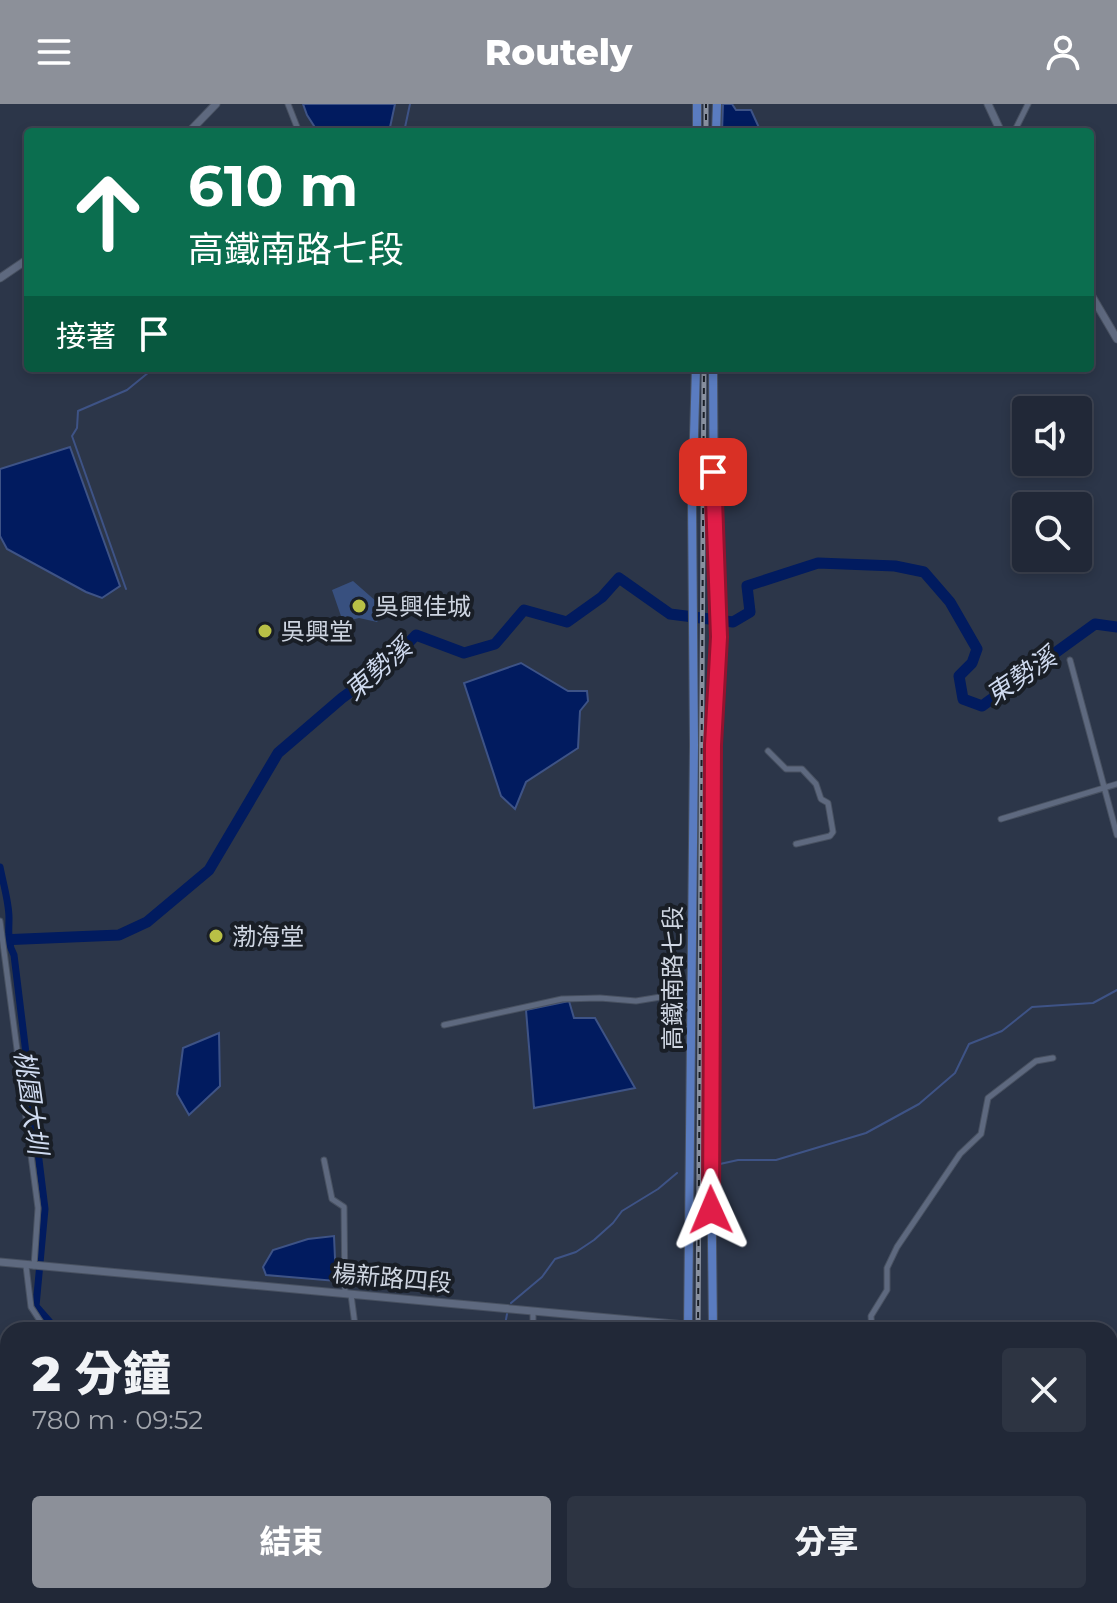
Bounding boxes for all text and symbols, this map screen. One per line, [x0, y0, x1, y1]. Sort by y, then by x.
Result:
icon: menu [32, 30, 76, 74]
text: Routely [485, 30, 632, 74]
icon: person [1041, 30, 1085, 74]
text: 610 m [188, 152, 358, 220]
icon: ahead [56, 160, 160, 264]
text: 高鐵南路七段 [188, 227, 404, 271]
icon: arrive [132, 312, 176, 356]
text: 接著 [56, 318, 116, 355]
map controls [1012, 396, 1092, 572]
button: sound [1012, 396, 1092, 476]
pin [679, 438, 747, 506]
icon: arrive [691, 450, 735, 494]
button: search [1012, 492, 1092, 572]
place label: 吳興佳城 [375, 592, 471, 621]
marker: 吳興佳城 [350, 597, 368, 615]
place label: 吳興堂 [281, 617, 353, 646]
marker: 吳興堂 [256, 622, 274, 640]
water label: 東勢溪 [338, 629, 421, 707]
water label: 東勢溪 [980, 639, 1066, 711]
street label: 高鐵南路七段 [658, 906, 687, 1050]
place label: 渤海堂 [232, 922, 304, 951]
marker: 渤海堂 [207, 927, 225, 945]
water label: 桃園大圳 [8, 1048, 55, 1160]
position arrow [669, 1168, 753, 1252]
street label: 楊新路四段 [331, 1258, 453, 1298]
text: 2 分鐘 [32, 1345, 171, 1403]
button: close [1002, 1348, 1086, 1432]
text: 780 m · 09:52 [32, 1404, 203, 1436]
button: 結束 [32, 1496, 551, 1588]
button: 分享 [567, 1496, 1086, 1588]

